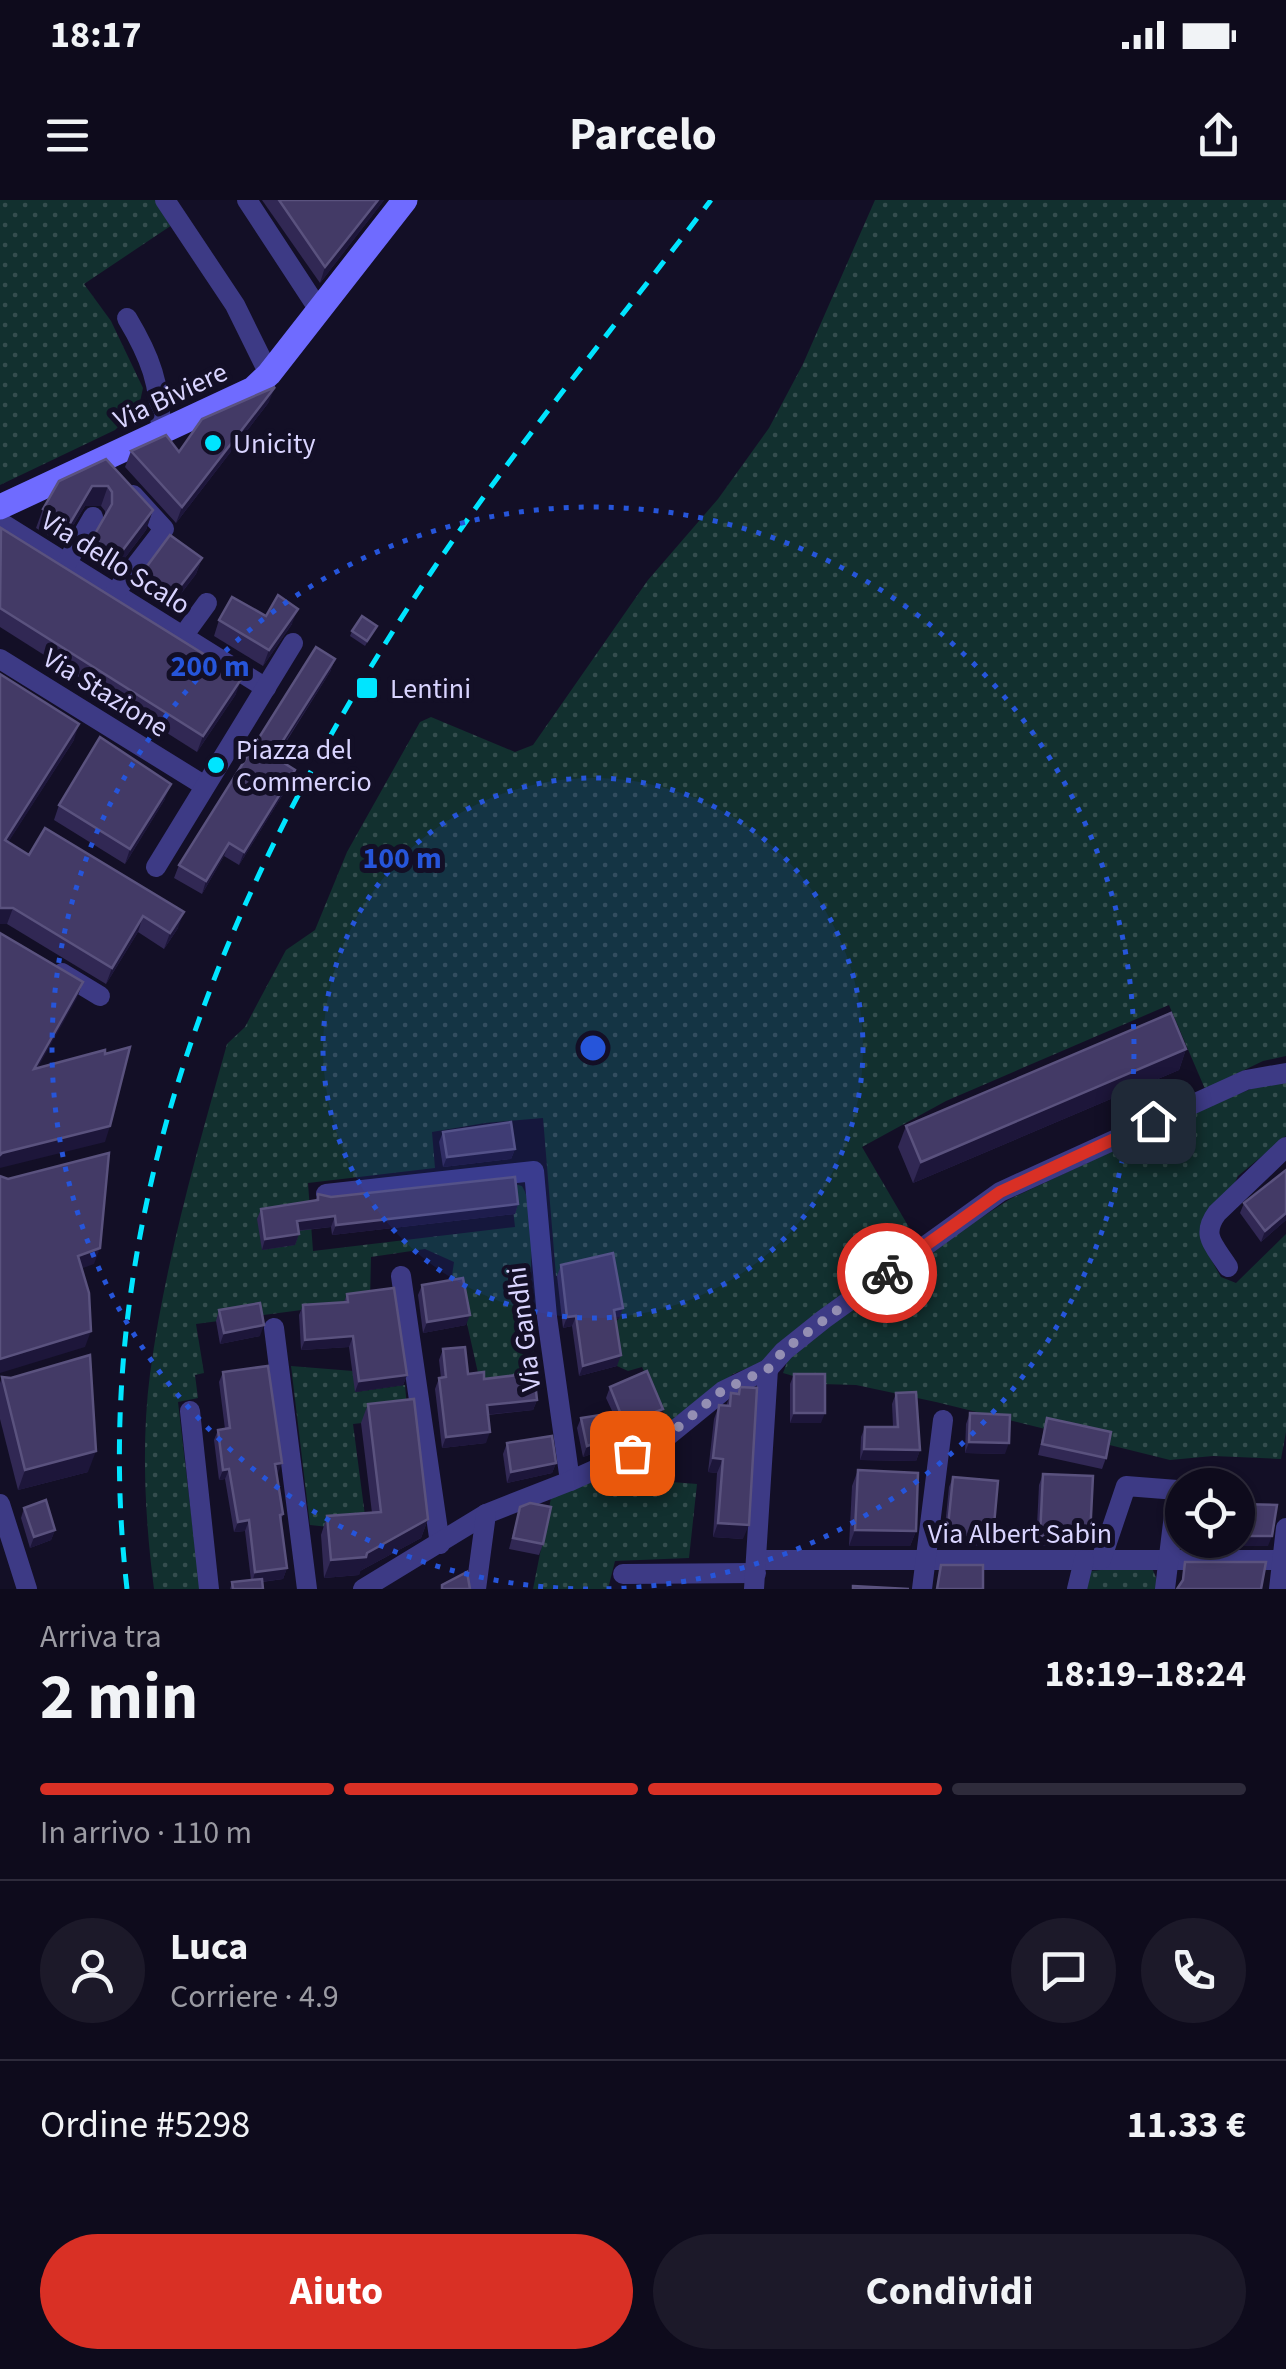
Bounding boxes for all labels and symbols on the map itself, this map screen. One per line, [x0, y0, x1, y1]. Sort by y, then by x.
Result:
street label: Via Biviere [107, 352, 234, 440]
place label: Unicity [233, 424, 315, 464]
marker: Unicity [202, 432, 224, 454]
street label: Via dello Scalo [33, 501, 198, 625]
street label: Via Stazione [35, 638, 176, 747]
text: 200 m [170, 645, 250, 688]
place label: Lentini [390, 669, 471, 709]
marker: Lentini [354, 675, 380, 701]
place label: Piazza del Commercio [236, 730, 372, 802]
marker: Piazza del Commercio [205, 754, 227, 776]
text: 100 m [362, 837, 442, 880]
centre of rings [575, 1030, 611, 1066]
pin [1111, 1079, 1196, 1164]
courier [837, 1223, 937, 1323]
street label: Via Gandhi [497, 1264, 551, 1394]
pin [590, 1411, 675, 1496]
street label: Via Albert Sabin [928, 1514, 1112, 1554]

